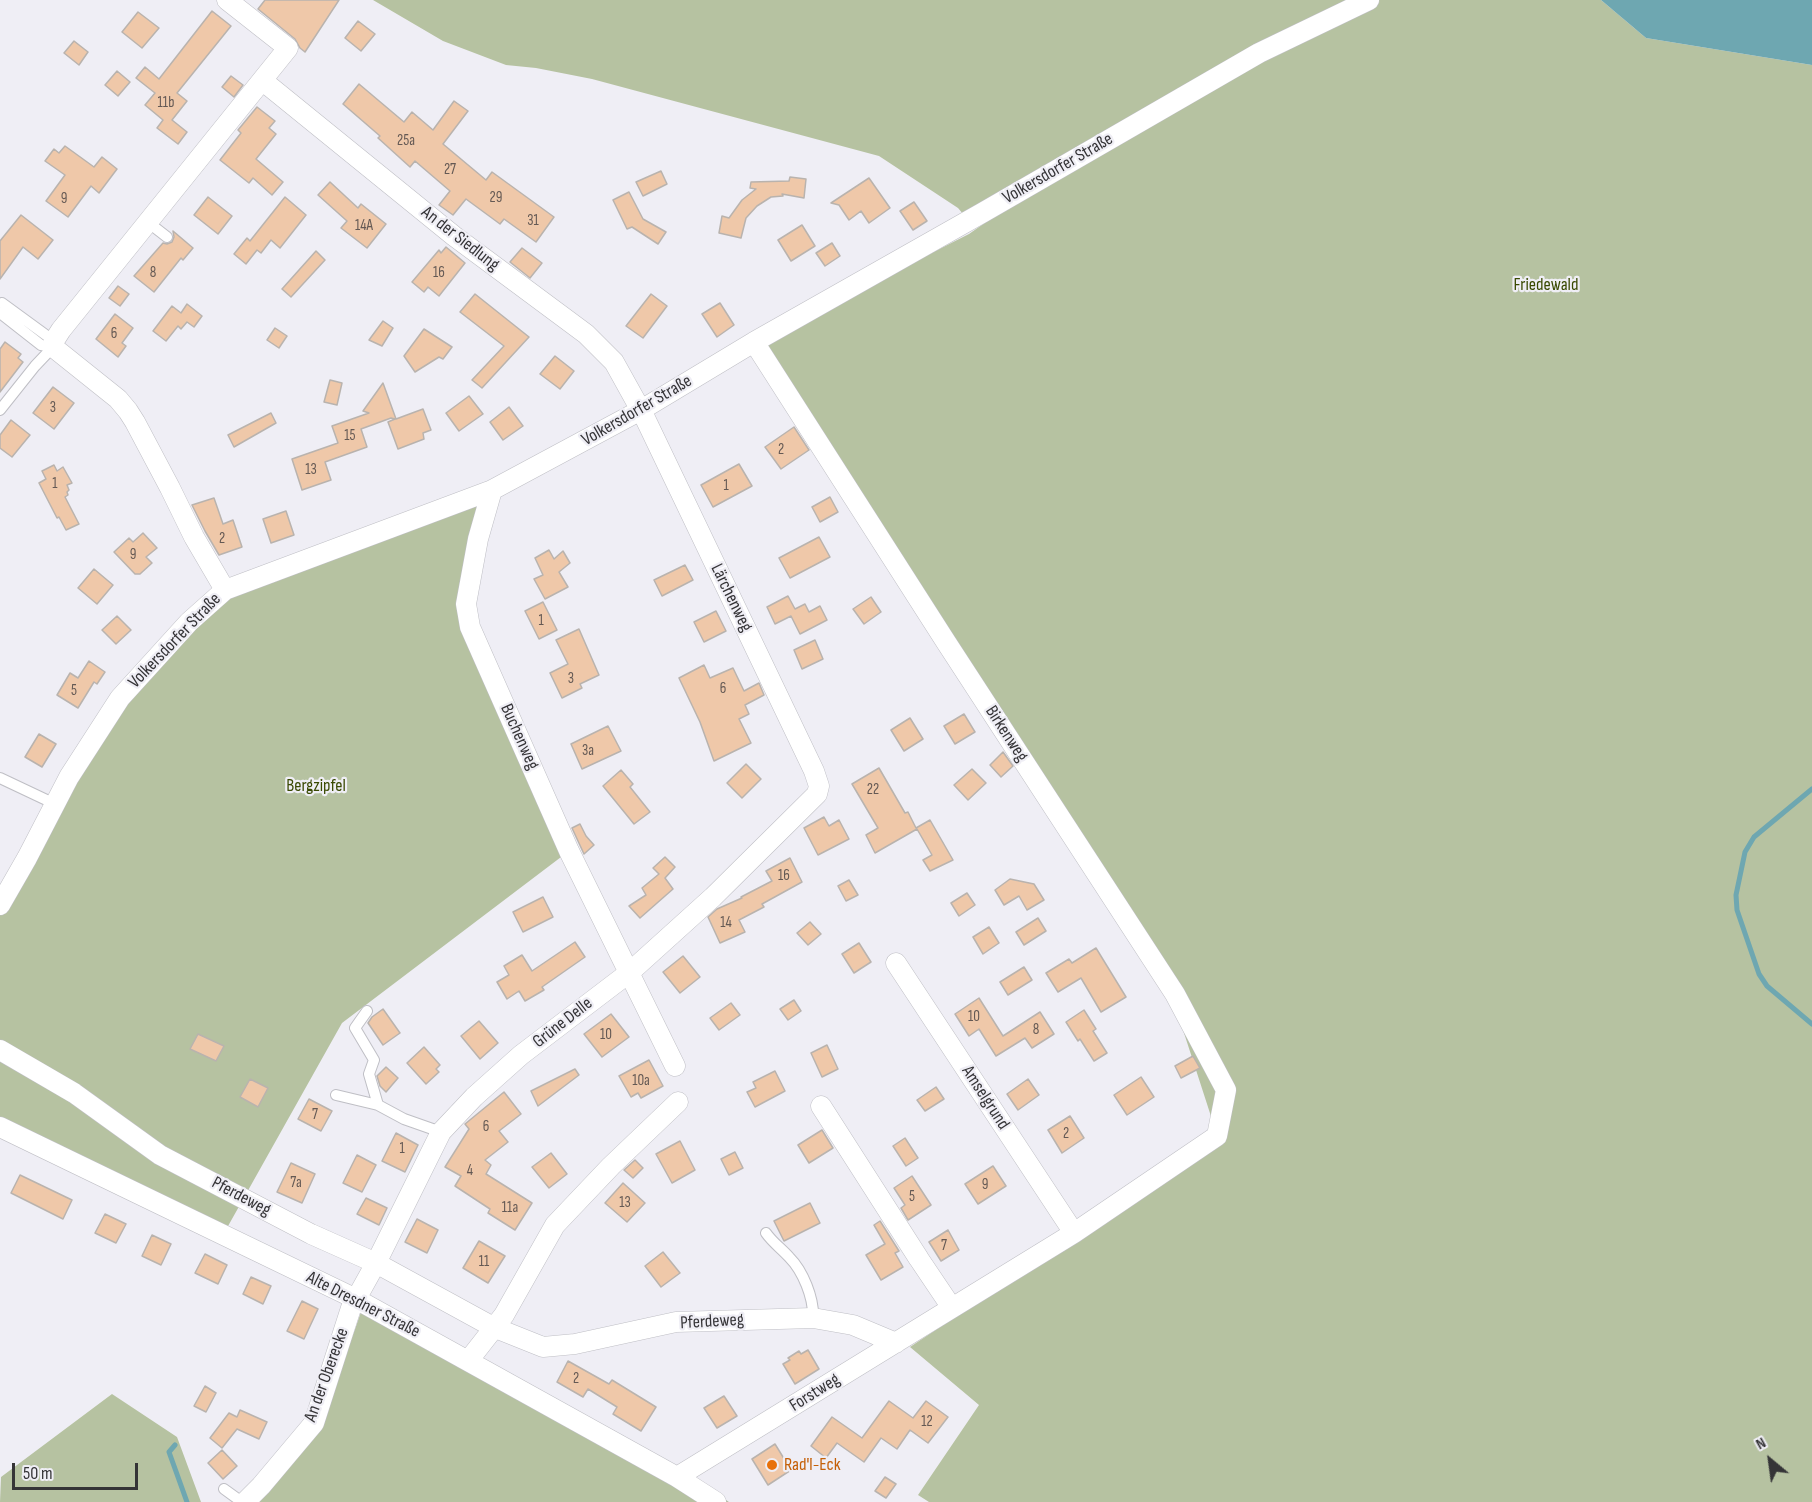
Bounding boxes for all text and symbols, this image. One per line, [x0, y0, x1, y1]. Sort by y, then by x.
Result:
house number: 11b [158, 94, 174, 112]
street label: Volkersdorfer Straße [999, 129, 1117, 209]
house number: 25a [397, 132, 415, 150]
house number: 27 [444, 161, 456, 179]
house number: 29 [490, 189, 502, 207]
house number: 9 [61, 190, 67, 208]
street label: An der Siedlung [417, 202, 503, 276]
house number: 31 [527, 212, 539, 230]
house number: 14A [355, 217, 373, 235]
house number: 8 [150, 264, 156, 282]
house number: 16 [433, 264, 445, 282]
park label: Friedewald [1514, 274, 1578, 296]
house number: 6 [111, 325, 117, 343]
street label: Volkersdorfer Straße [578, 371, 696, 451]
house number: 3 [50, 399, 56, 417]
house number: 15 [344, 427, 356, 445]
house number: 2 [778, 441, 784, 459]
house number: 13 [305, 461, 317, 479]
house number: 1 [52, 475, 58, 493]
house number: 1 [723, 477, 729, 495]
house number: 2 [219, 530, 225, 548]
house number: 9 [130, 546, 136, 564]
street label: Lärchenweg [705, 561, 757, 635]
street label: Volkersdorfer Straße [124, 589, 226, 693]
house number: 1 [538, 612, 544, 630]
house number: 3 [568, 670, 574, 688]
house number: 6 [720, 680, 726, 698]
house number: 5 [71, 682, 77, 700]
street label: Buchenweg [495, 701, 543, 773]
street label: Birkenweg [980, 702, 1032, 766]
house number: 3a [582, 742, 594, 760]
park label: Bergzipfel [286, 775, 346, 797]
house number: 22 [867, 781, 879, 799]
house number: 16 [778, 867, 790, 885]
house number: 14 [720, 914, 732, 932]
street label: Grüne Delle [529, 993, 597, 1053]
house number: 10 [968, 1008, 980, 1026]
house number: 8 [1033, 1021, 1039, 1039]
house number: 10 [600, 1026, 612, 1044]
street label: Amselgrund [956, 1062, 1014, 1134]
house number: 10a [632, 1072, 650, 1090]
house number: 7 [312, 1106, 318, 1124]
house number: 6 [483, 1118, 489, 1136]
house number: 2 [1063, 1125, 1069, 1143]
house number: 1 [399, 1140, 405, 1158]
house number: 4 [467, 1162, 473, 1180]
street label: Pferdeweg [208, 1172, 274, 1222]
house number: 7a [290, 1174, 302, 1192]
house number: 9 [982, 1176, 988, 1194]
house number: 5 [909, 1188, 915, 1206]
house number: 13 [619, 1194, 631, 1212]
house number: 11a [502, 1199, 518, 1217]
house number: 7 [941, 1237, 947, 1255]
house number: 11 [479, 1253, 489, 1271]
street label: Alte Dresdner Straße [303, 1267, 423, 1343]
street label: Pferdeweg [680, 1310, 744, 1334]
street label: An der Oberecke [300, 1325, 354, 1425]
street label: Forstweg [786, 1369, 844, 1417]
house number: 2 [573, 1370, 579, 1388]
house number: 12 [921, 1413, 933, 1431]
north arrow [1740, 1430, 1800, 1490]
text: N [1753, 1433, 1769, 1454]
scale bar [15, 1451, 141, 1489]
place label: Rad'l-Eck [784, 1454, 841, 1476]
marker: Rad'l-Eck [765, 1458, 779, 1472]
text: 50 m [23, 1463, 53, 1484]

